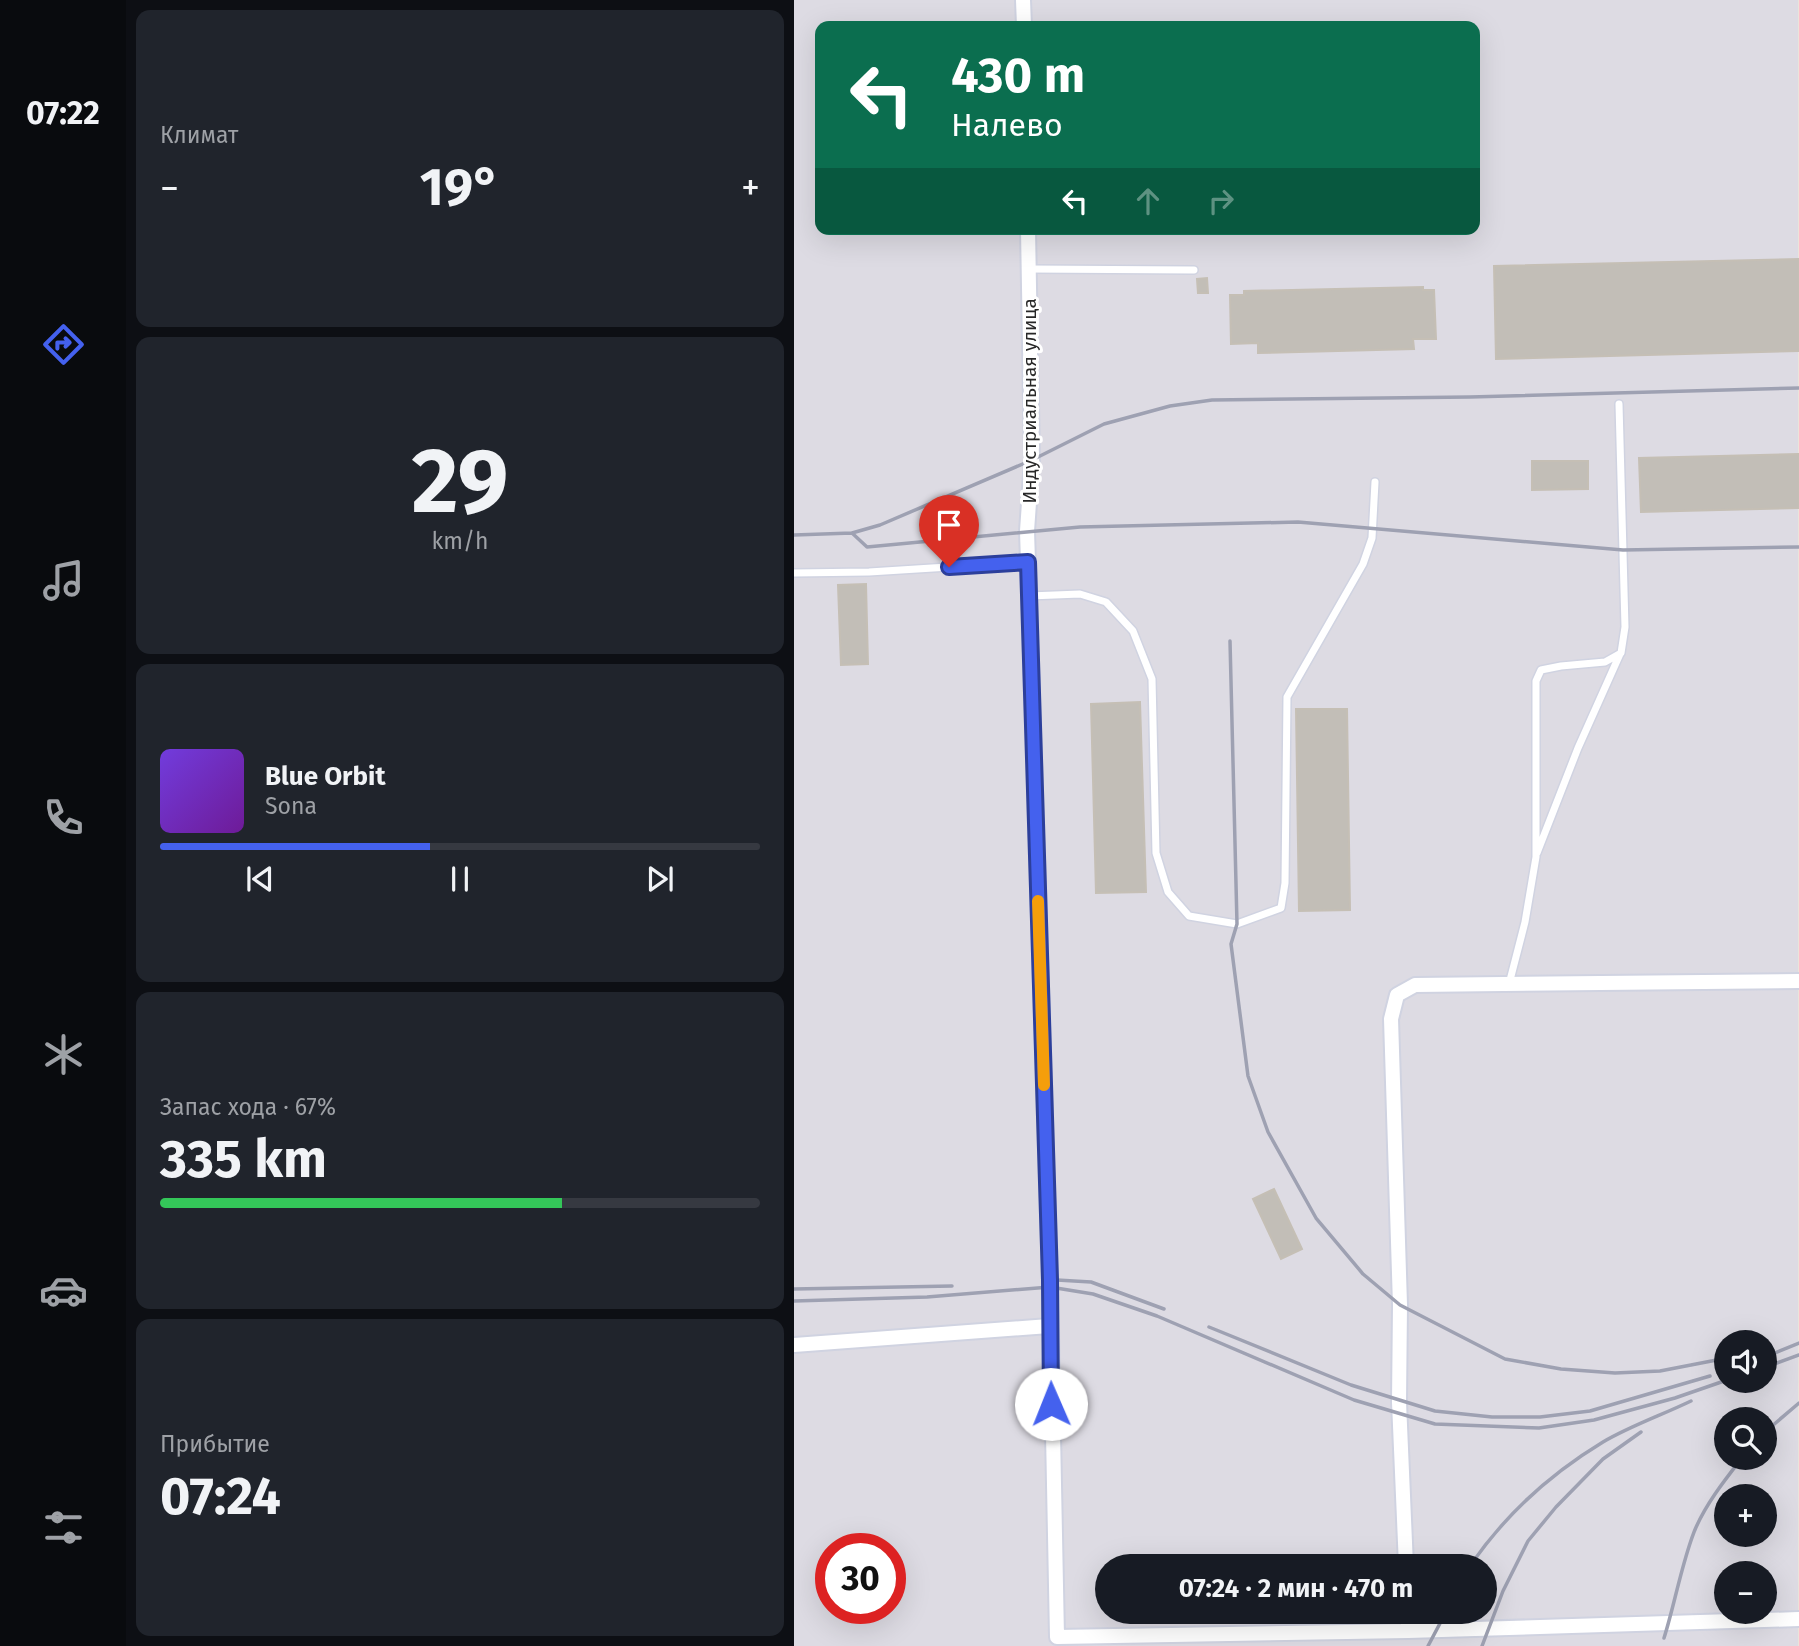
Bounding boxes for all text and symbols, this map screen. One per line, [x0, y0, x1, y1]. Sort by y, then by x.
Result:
text: 430 m [951, 46, 1085, 105]
icon: left [836, 49, 927, 140]
text: 07:22 [26, 94, 100, 132]
text: Налево [951, 106, 1063, 144]
text: Климат [160, 121, 238, 149]
text: 19° [420, 156, 500, 219]
text: − [160, 165, 179, 211]
text: + [741, 165, 760, 211]
icon: left [1056, 182, 1094, 220]
icon: ahead [1129, 182, 1167, 220]
icon: right [1202, 182, 1240, 220]
street label: Индустриальная улица [1018, 298, 1041, 504]
icon: directions [39, 320, 88, 369]
text: 29 [411, 427, 509, 536]
pin [919, 495, 979, 567]
icon: arrive [930, 506, 968, 544]
text: km/h [432, 527, 488, 555]
icon: music [39, 556, 88, 605]
text: Blue Orbit [265, 761, 385, 792]
text: Sona [265, 792, 317, 820]
icon: phone [39, 793, 88, 842]
icon: previous [241, 860, 279, 898]
icon: pause [441, 860, 479, 898]
icon: next [641, 860, 679, 898]
icon: climate [39, 1030, 88, 1079]
text: Запас хода · 67% [160, 1093, 336, 1121]
text: 335 km [160, 1128, 327, 1191]
icon: car [39, 1266, 88, 1315]
map controls [1714, 1330, 1777, 1624]
button: sound [1714, 1330, 1777, 1393]
position arrow [1014, 1367, 1088, 1441]
button: search [1714, 1407, 1777, 1470]
text: Прибытие [160, 1430, 270, 1458]
text: 07:24 [160, 1465, 281, 1528]
button: + [1714, 1484, 1777, 1547]
icon: filters [39, 1503, 88, 1552]
speed limit sign: 30 [815, 1533, 906, 1624]
button: − [1714, 1561, 1777, 1624]
text: 07:24 · 2 мин · 470 m [1179, 1573, 1413, 1604]

